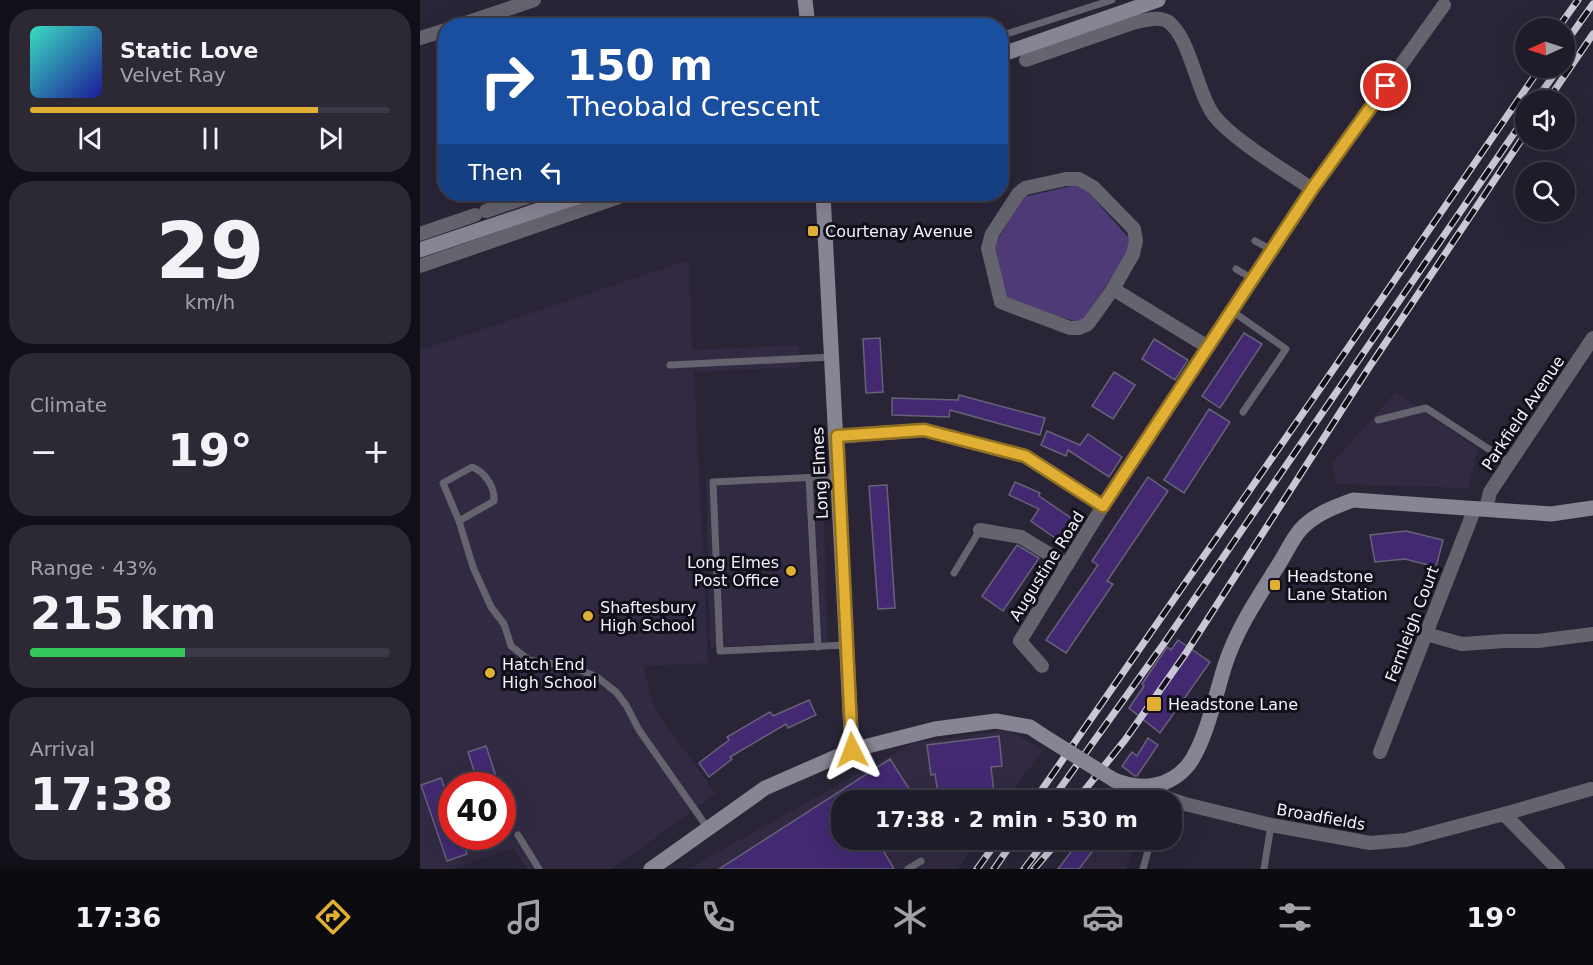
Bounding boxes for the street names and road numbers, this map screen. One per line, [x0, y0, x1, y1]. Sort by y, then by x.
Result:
street label: Parkfield Avenue [1478, 352, 1568, 474]
street label: Long Elmes [808, 427, 832, 519]
street label: Augustine Road [1006, 508, 1088, 624]
street label: Fernleigh Court [1381, 563, 1443, 685]
street label: Broadfields [1275, 800, 1367, 834]

